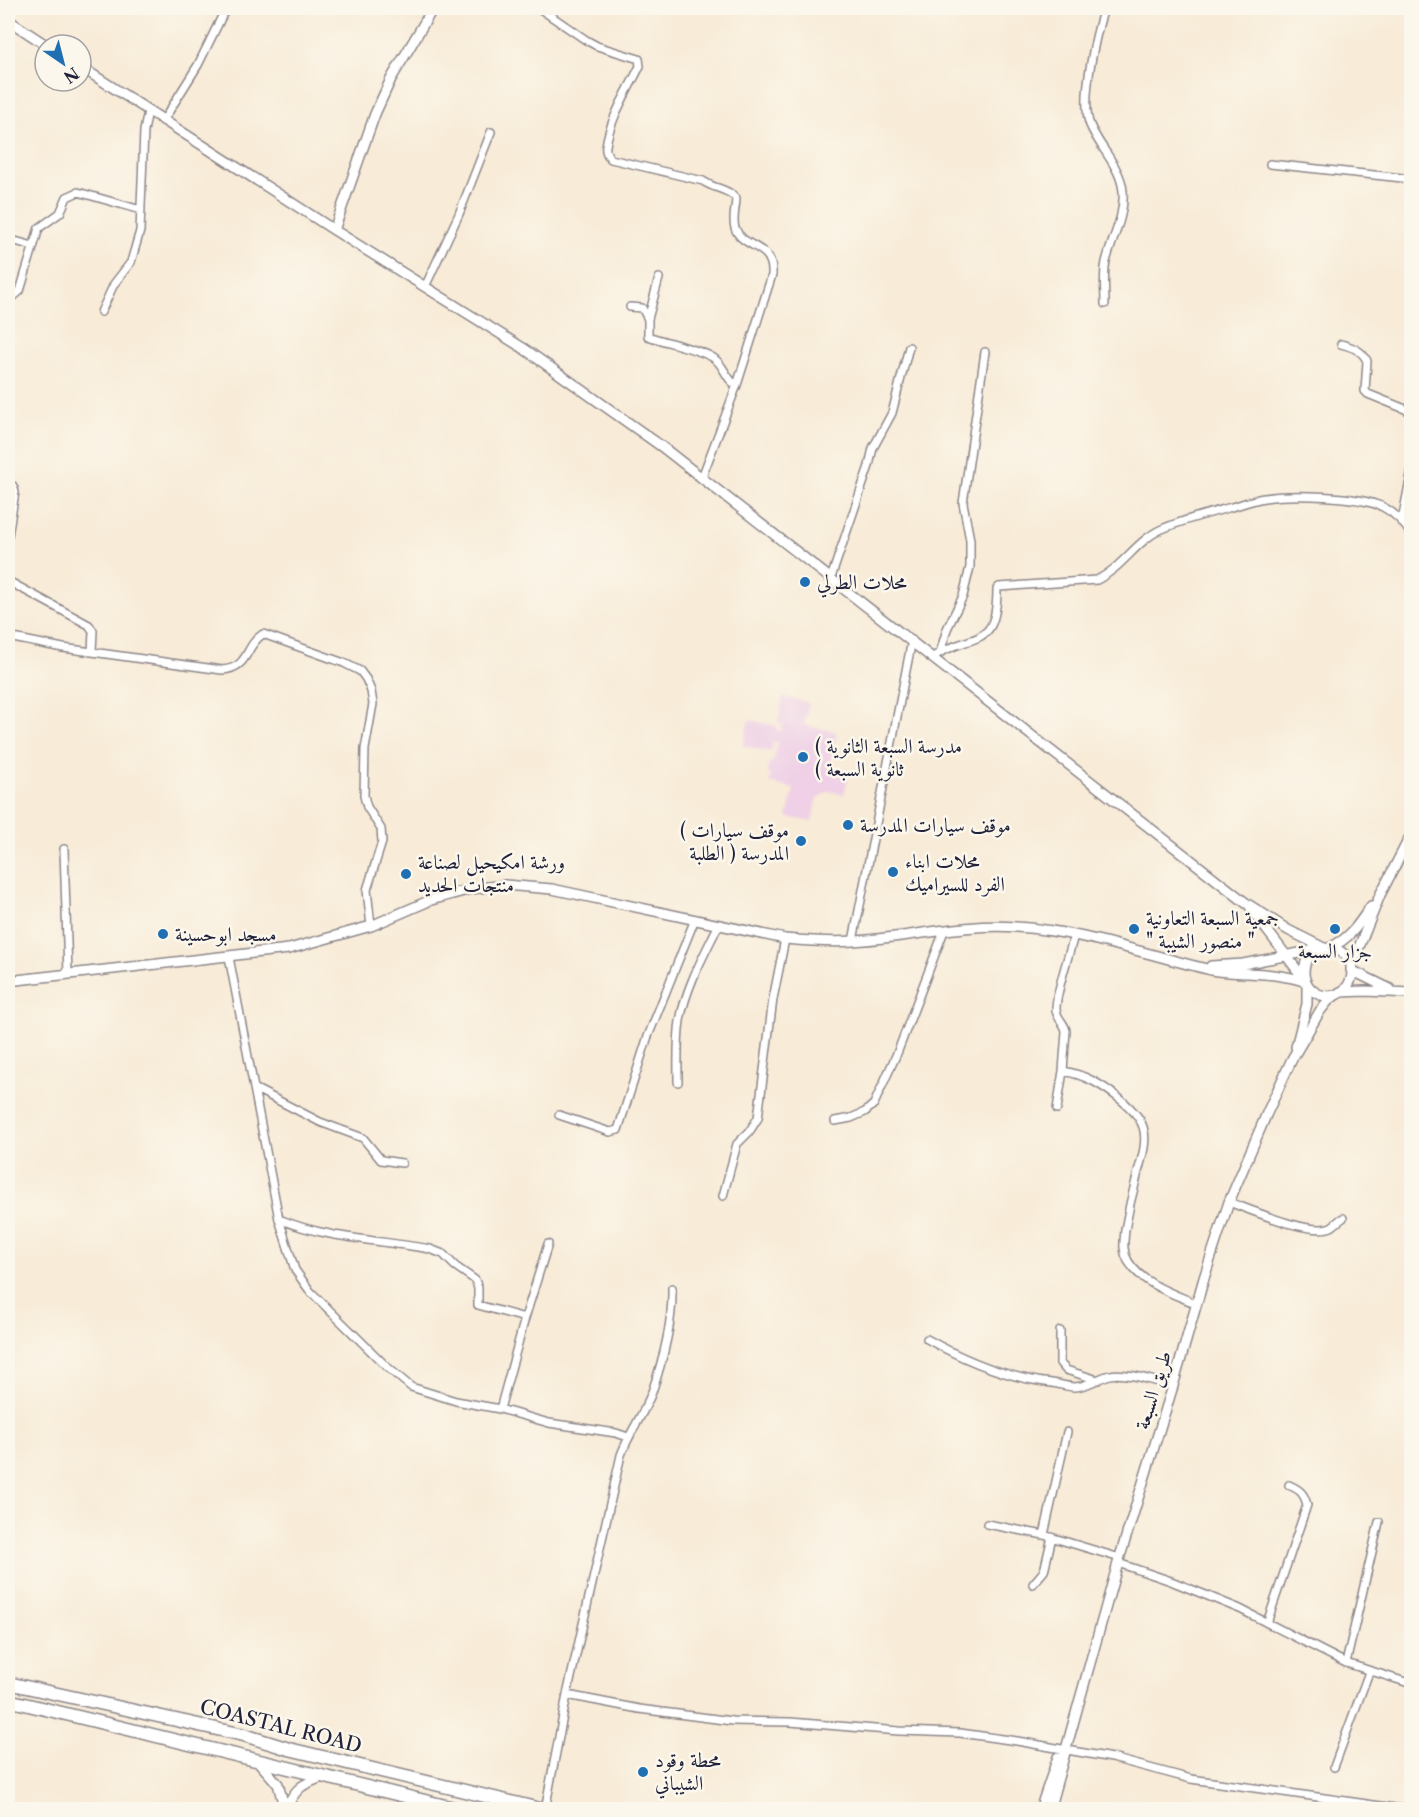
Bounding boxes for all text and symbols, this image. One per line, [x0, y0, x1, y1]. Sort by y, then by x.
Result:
north arrow [33, 33, 93, 93]
text: N [60, 63, 83, 88]
place label: محلات الطرلي [817, 570, 907, 598]
marker: محلات الطرلي [798, 575, 812, 589]
place label: ( مدرسة السبعة الثانوية ( ثانوية السبعة [815, 734, 962, 782]
marker: ( مدرسة السبعة الثانوية ( ثانوية السبعة [796, 750, 810, 764]
place label: موقف سيارات المدرسة [860, 813, 1011, 838]
place label: ( موقف سيارات المدرسة ( الطلبة [680, 818, 789, 865]
marker: موقف سيارات المدرسة [841, 818, 855, 832]
marker: ( موقف سيارات المدرسة ( الطلبة [794, 834, 808, 848]
place label: محلات ابناء الفرد للسيراميك [905, 849, 1005, 897]
place label: ورشة امكيحيل لصناعة منتجات الحديد [418, 850, 565, 897]
marker: محلات ابناء الفرد للسيراميك [886, 865, 900, 879]
marker: ورشة امكيحيل لصناعة منتجات الحديد [399, 867, 413, 881]
place label: جمعية السبعة التعاونية " منصور الشيبة " [1146, 906, 1279, 954]
place label: مسجد ابوحسينة [175, 922, 276, 947]
marker: جمعية السبعة التعاونية " منصور الشيبة " [1127, 922, 1141, 936]
marker: جزار السبعة [1328, 922, 1342, 936]
marker: مسجد ابوحسينة [156, 927, 170, 941]
place label: جزار السبعة [1298, 939, 1372, 963]
street label: طريق السبعة [1130, 1348, 1177, 1432]
street label: COASTAL ROAD [198, 1694, 364, 1758]
place label: محطة وقود الشيباني [655, 1748, 721, 1799]
marker: محطة وقود الشيباني [636, 1765, 650, 1779]

